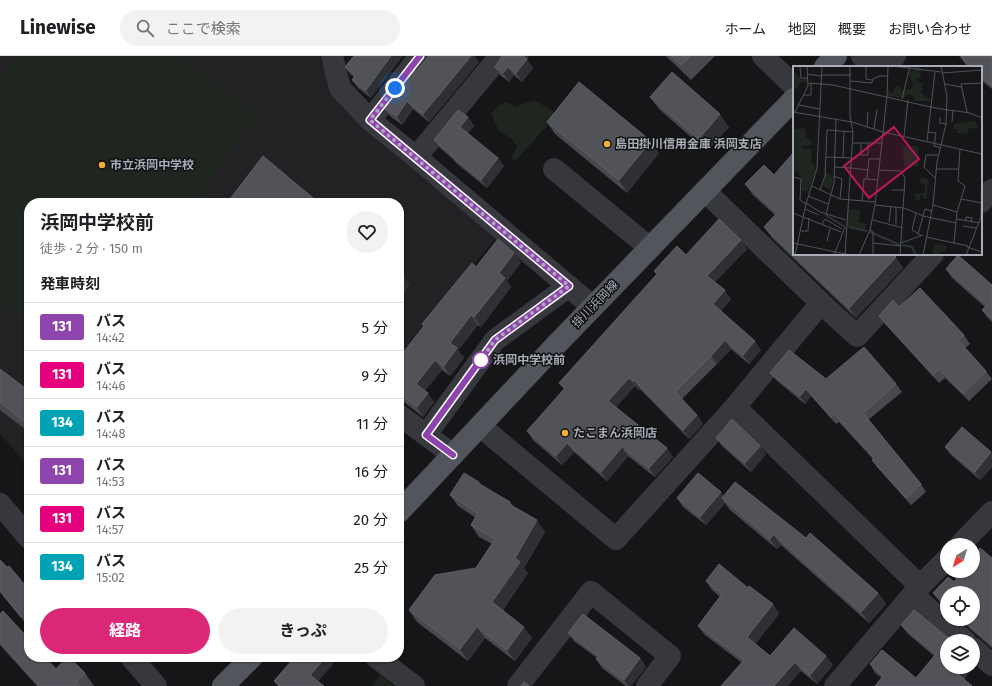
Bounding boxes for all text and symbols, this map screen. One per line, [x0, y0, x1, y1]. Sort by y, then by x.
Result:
search box [120, 10, 400, 46]
text: Linewise [20, 16, 96, 39]
icon: search [134, 17, 156, 39]
text: ここで検索 [166, 20, 241, 38]
text: ホーム [724, 21, 766, 38]
text: 地図 [788, 21, 816, 38]
text: 概要 [838, 21, 866, 38]
text: お問い合わせ [888, 21, 972, 38]
inset map [793, 66, 982, 255]
your location [385, 78, 405, 98]
place label: 島田掛川信用金庫 浜岡支店 [615, 137, 762, 151]
marker: 島田掛川信用金庫 浜岡支店 [602, 139, 612, 149]
place label: 市立浜岡中学校 [110, 158, 194, 172]
marker: 市立浜岡中学校 [97, 160, 107, 170]
text: 浜岡中学校前 [40, 211, 154, 234]
button: heart [346, 211, 388, 253]
text: 徒歩 · 2 分 · 150 m [40, 241, 143, 256]
text: 発車時刻 [40, 275, 100, 293]
street label: 掛川浜岡線 [569, 278, 621, 330]
text: バス [96, 312, 126, 330]
text: 131 [52, 318, 72, 335]
text: 5 分 [362, 319, 388, 337]
text: 14:42 [96, 330, 125, 345]
marker: 浜岡中学校前 [472, 351, 490, 369]
place label: 浜岡中学校前 [493, 353, 565, 367]
text: バス [96, 360, 126, 378]
text: 131 [52, 366, 72, 383]
text: 9 分 [361, 367, 388, 385]
text: 14:46 [96, 378, 125, 393]
text: バス [96, 408, 126, 426]
text: 134 [51, 414, 73, 431]
text: 11 分 [356, 415, 388, 433]
text: 14:48 [96, 426, 126, 441]
place label: たこまん浜岡店 [573, 426, 657, 440]
marker: たこまん浜岡店 [560, 428, 570, 438]
text: バス [96, 456, 126, 474]
text: 131 [52, 462, 72, 479]
text: 16 分 [355, 463, 388, 481]
text: 14:53 [96, 474, 125, 489]
text: バス [96, 504, 126, 522]
text: 131 [52, 510, 72, 527]
text: 20 分 [353, 511, 388, 529]
text: 14:57 [96, 522, 124, 537]
north arrow [940, 538, 980, 578]
map controls [940, 538, 980, 674]
text: バス [96, 552, 126, 570]
text: 134 [51, 558, 73, 575]
text: 25 分 [354, 559, 388, 577]
text: 15:02 [96, 570, 125, 585]
button: locate [940, 586, 980, 626]
button: 経路 [40, 608, 210, 654]
button: きっぷ [218, 608, 388, 654]
button: layers [940, 634, 980, 674]

